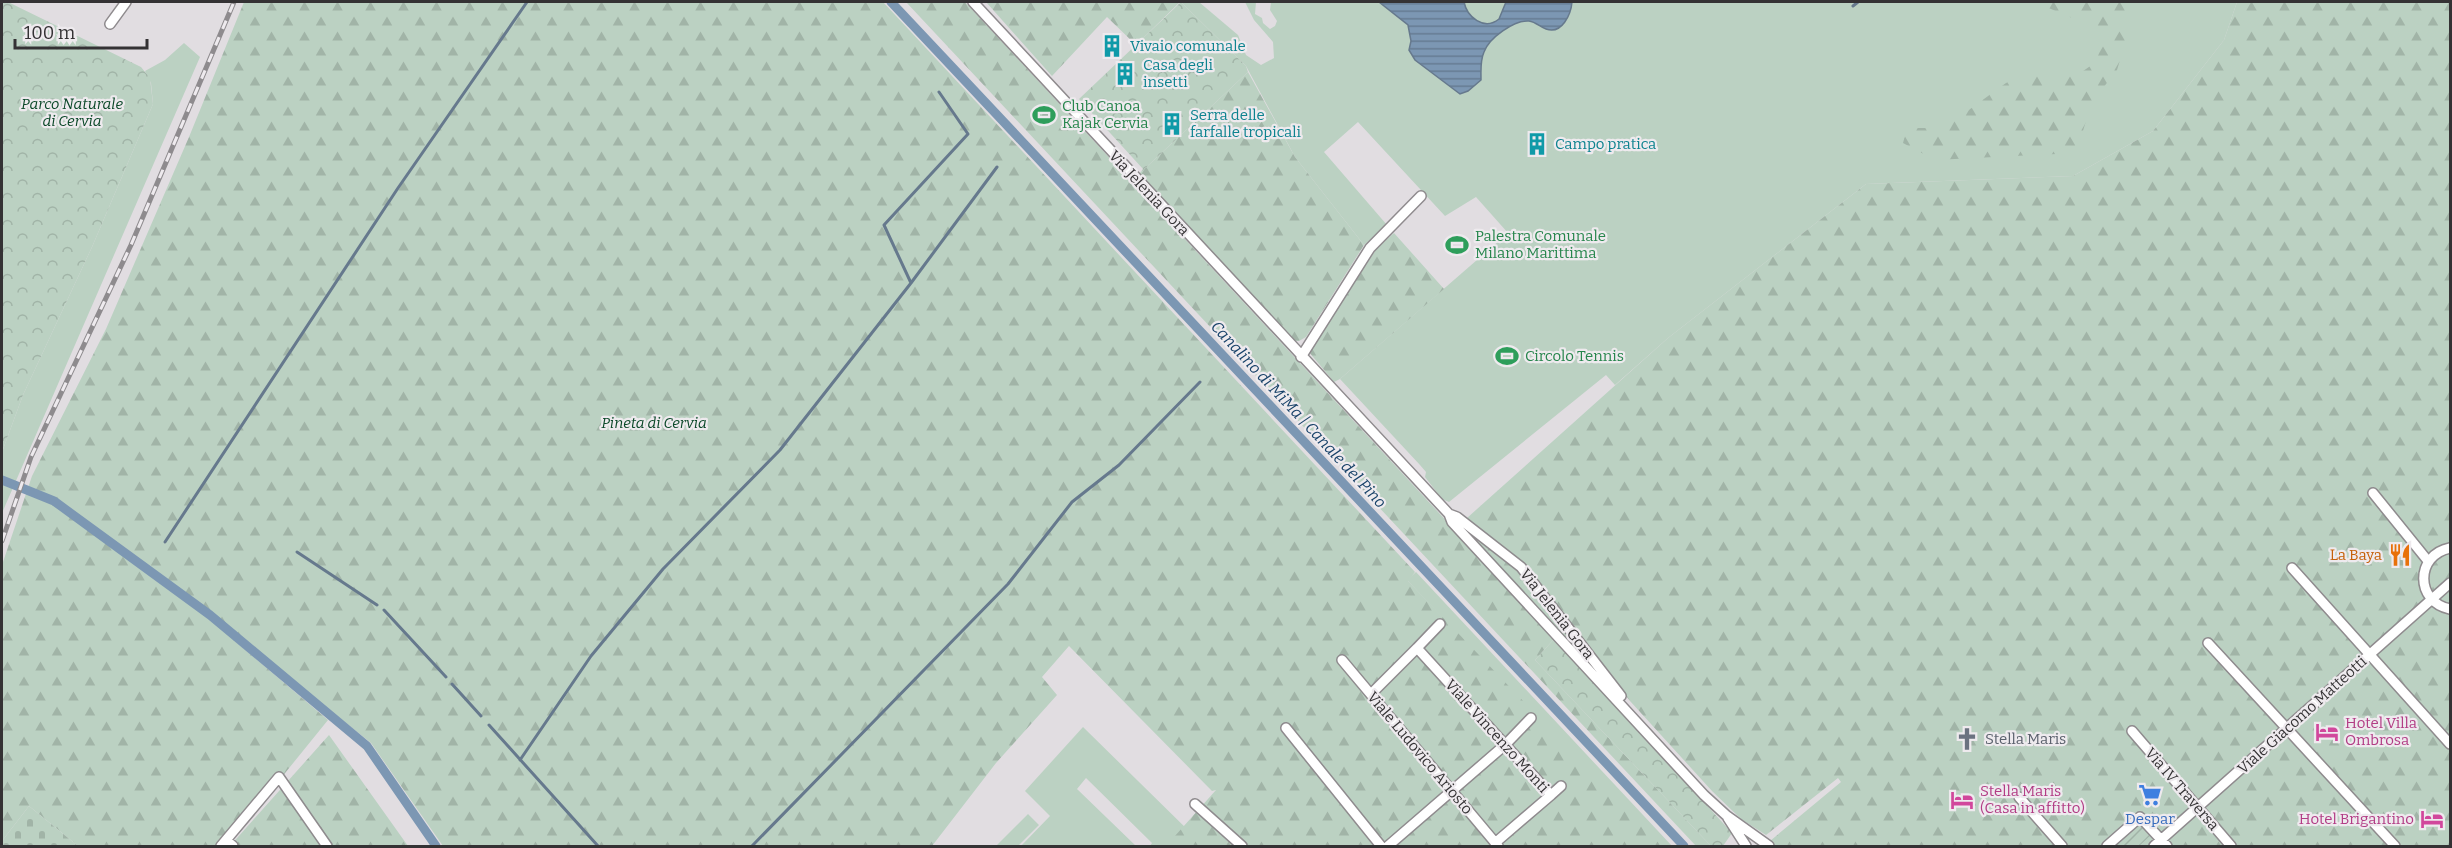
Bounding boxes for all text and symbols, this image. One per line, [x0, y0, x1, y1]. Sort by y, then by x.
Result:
scale bar [15, 12, 147, 50]
text: 100 m [24, 22, 75, 44]
building icon: Vivaio comunale [1099, 33, 1125, 59]
place label: Vivaio comunale [1130, 37, 1246, 55]
place label: Casa degli insetti [1143, 56, 1214, 91]
building icon: Casa degli insetti [1112, 61, 1138, 87]
park label: Parco Naturale di Cervia [21, 95, 123, 130]
place label: Club Canoa Kajak Cervia [1062, 97, 1148, 132]
sports icon: Club Canoa Kajak Cervia [1031, 102, 1057, 128]
place label: Serra delle farfalle tropicali [1190, 106, 1302, 141]
building icon: Serra delle farfalle tropicali [1159, 111, 1185, 137]
building icon: Campo pratica [1524, 131, 1550, 157]
place label: Campo pratica [1555, 135, 1656, 153]
street label: Via Jelenia Gora [1105, 147, 1193, 239]
place label: Palestra Comunale Milano Marittima [1475, 227, 1606, 262]
sports icon: Palestra Comunale Milano Marittima [1444, 232, 1470, 258]
water label: Canalino di MiMa | Canale del Pino [1207, 317, 1390, 512]
sports icon: Circolo Tennis [1494, 343, 1520, 369]
place label: Circolo Tennis [1525, 347, 1624, 365]
park label: Pineta di Cervia [601, 414, 707, 432]
restaurant icon: La Baya [2387, 542, 2413, 568]
place label: La Baya [2330, 546, 2382, 564]
street label: Via Jelenia Gora [1516, 565, 1598, 663]
street label: Viale Giacomo Matteotti [2234, 652, 2371, 778]
street label: Viale Vincenzo Monti [1441, 676, 1553, 797]
street label: Viale Ludovico Ariosto [1363, 688, 1477, 818]
place label: Hotel Villa Ombrosa [2345, 714, 2417, 749]
hotel icon: Hotel Villa Ombrosa [2314, 719, 2340, 745]
church icon: Stella Maris [1954, 726, 1980, 752]
place label: Stella Maris [1985, 730, 2066, 748]
street label: Via IV Traversa [2141, 744, 2223, 834]
place label: Stella Maris (Casa in affitto) [1980, 782, 2085, 817]
supermarket icon: Despar [2137, 782, 2163, 808]
hotel icon: Stella Maris (Casa in affitto) [1949, 787, 1975, 813]
hotel icon: Hotel Brigantino [2419, 806, 2445, 832]
place label: Despar [2125, 810, 2175, 828]
place label: Hotel Brigantino [2299, 810, 2414, 828]

